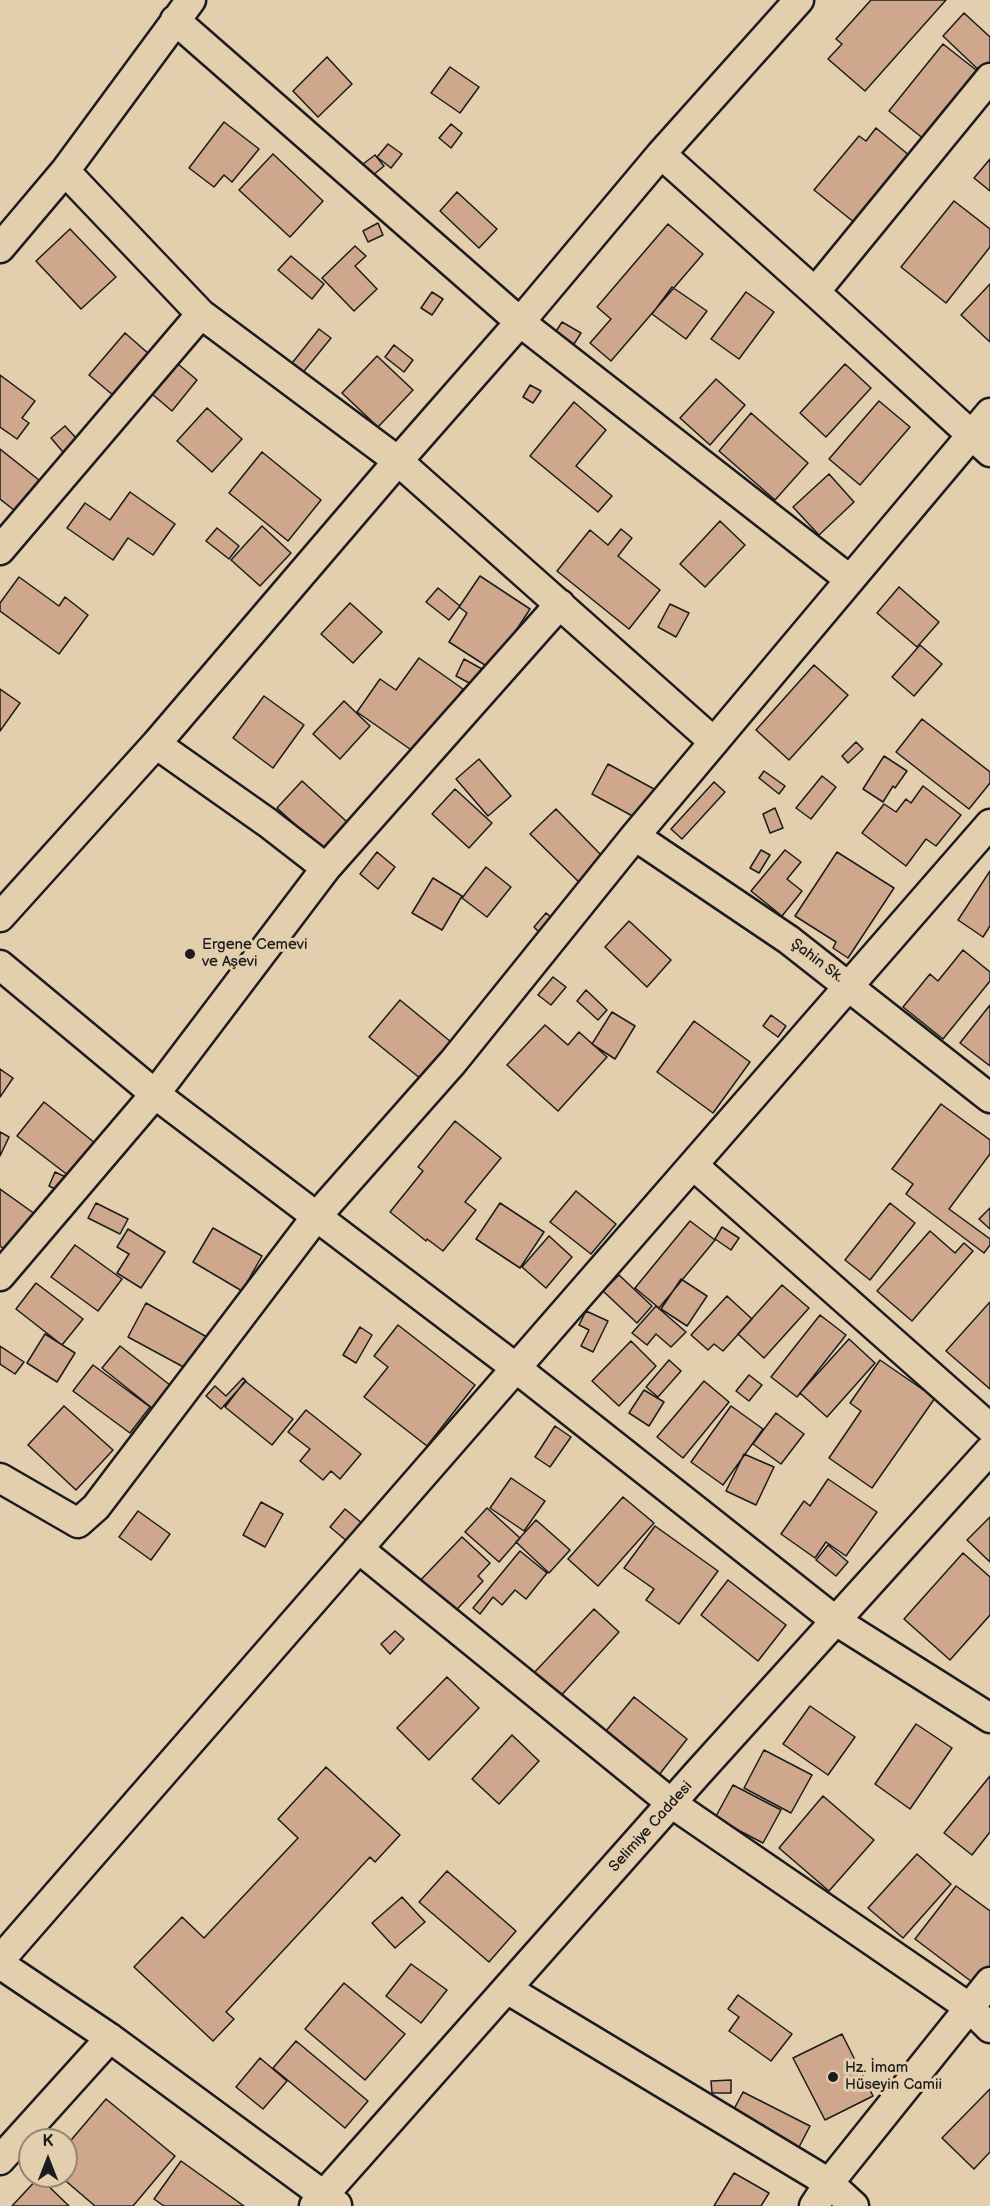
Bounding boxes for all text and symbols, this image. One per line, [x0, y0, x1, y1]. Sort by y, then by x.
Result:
street label: Şahin Sk. [787, 935, 847, 987]
place label: Ergene Cemevi ve Aşevi [202, 936, 307, 971]
marker: Ergene Cemevi ve Aşevi [183, 947, 197, 961]
street label: Selimiye Caddesi [606, 1778, 696, 1876]
place label: Hz. İmam Hüseyin Camii [845, 2059, 942, 2094]
marker: Hz. İmam Hüseyin Camii [826, 2070, 840, 2084]
north arrow [18, 2128, 78, 2188]
text: K [43, 2132, 53, 2151]

